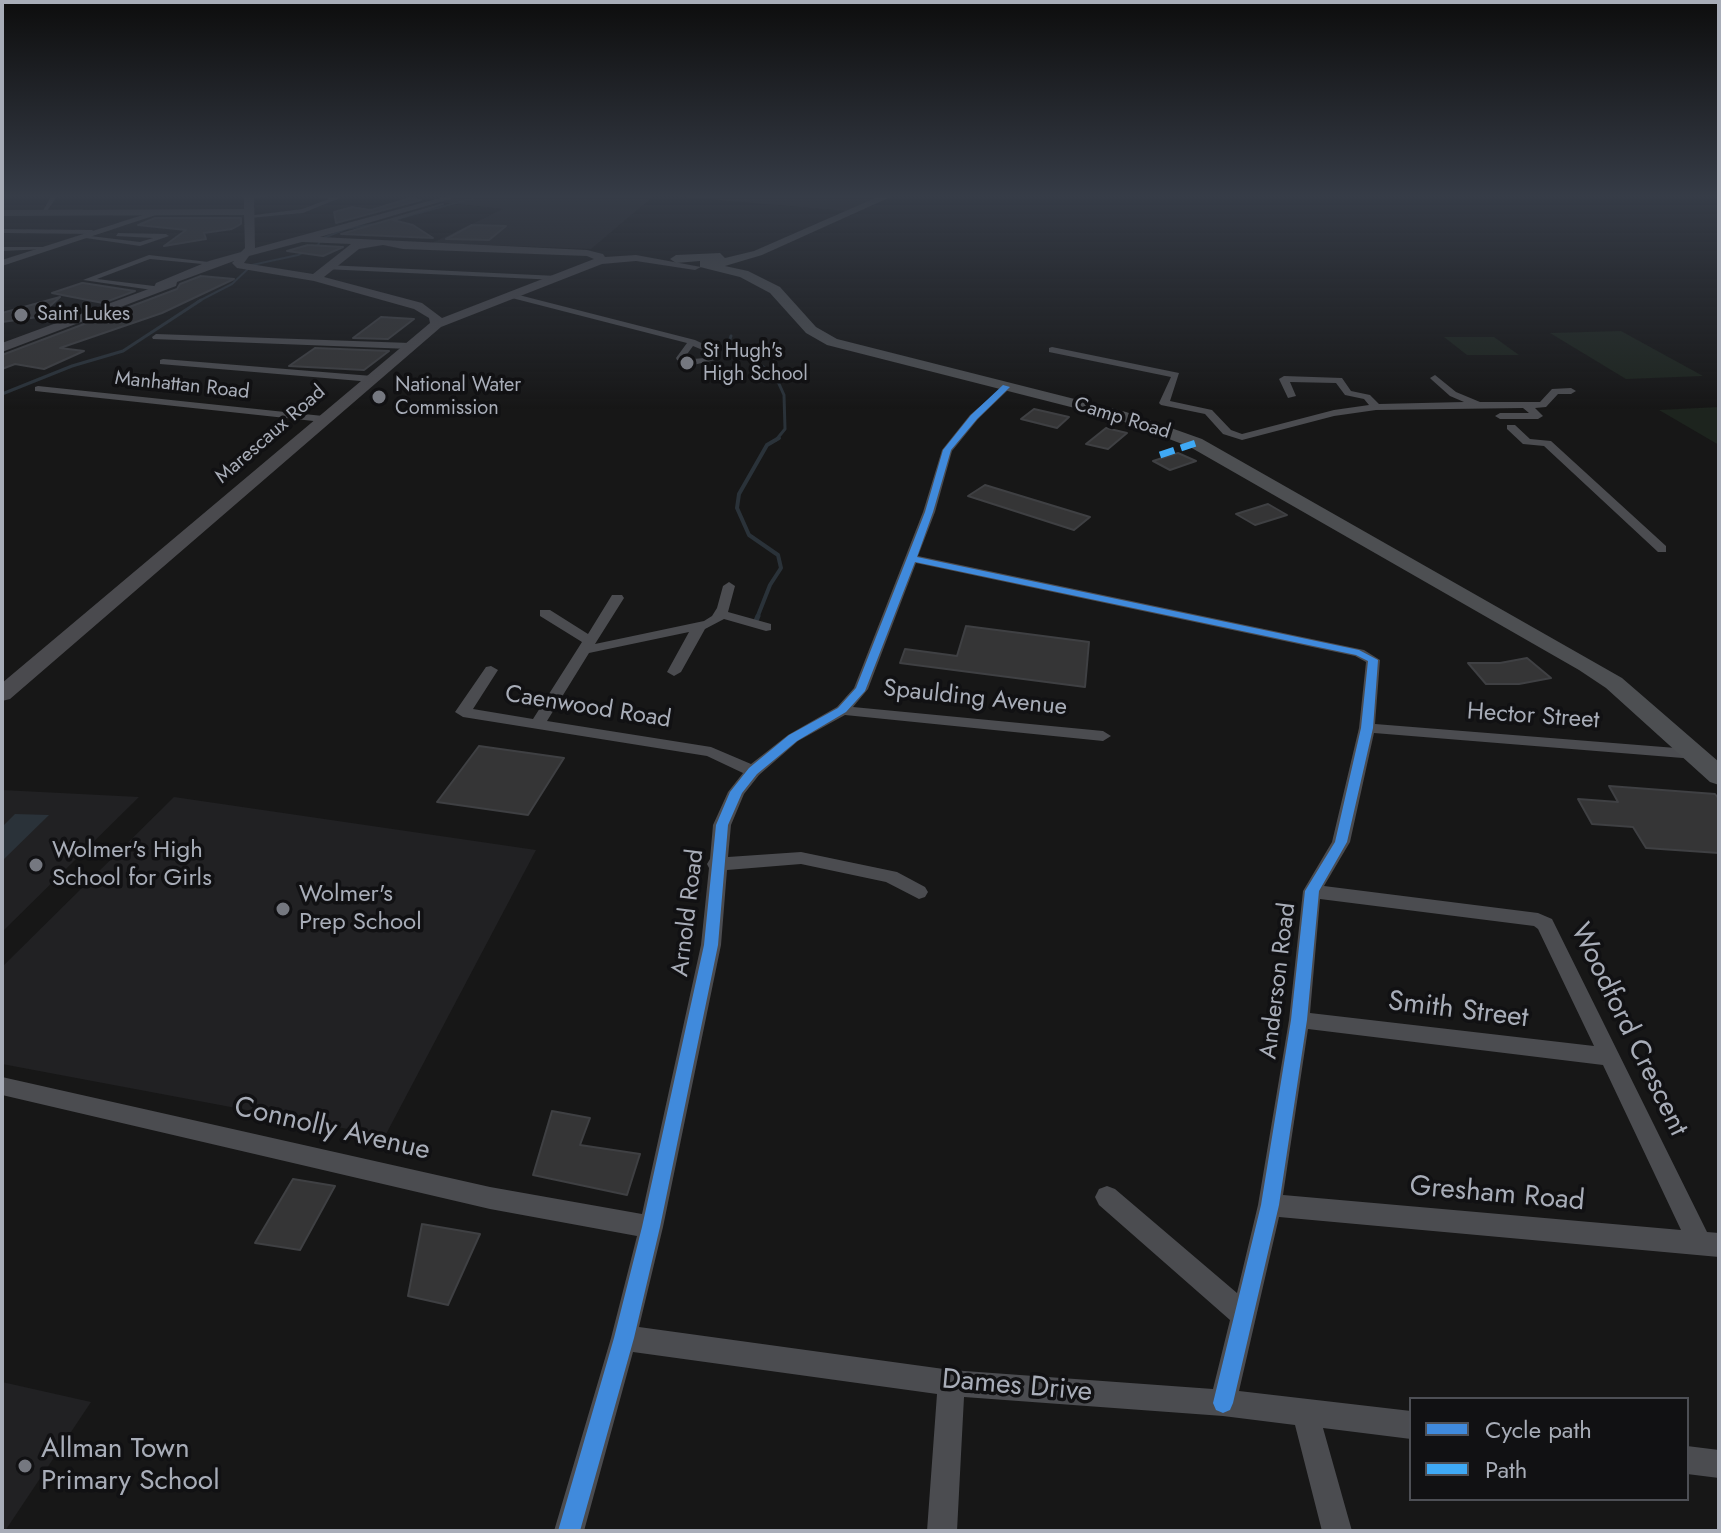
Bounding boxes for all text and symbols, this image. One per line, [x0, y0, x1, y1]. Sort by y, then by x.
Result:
place label: Saint Lukes [37, 303, 130, 327]
marker: Saint Lukes [12, 306, 30, 324]
place label: St Hugh's High School [703, 340, 808, 387]
marker: St Hugh's High School [678, 354, 696, 372]
street label: Manhattan Road [113, 367, 251, 405]
place label: National Water Commission [395, 374, 521, 421]
street label: Marescaux Road [211, 381, 331, 489]
marker: National Water Commission [370, 388, 388, 406]
street label: Camp Road [1071, 393, 1173, 445]
street label: Spaulding Avenue [882, 675, 1068, 723]
street label: Caenwood Road [503, 681, 673, 735]
street label: Hector Street [1466, 698, 1600, 736]
place label: Wolmer's High School for Girls [52, 837, 212, 893]
street label: Arnold Road [667, 848, 711, 978]
marker: Wolmer's High School for Girls [27, 856, 45, 874]
place label: Wolmer's Prep School [299, 881, 422, 937]
marker: Wolmer's Prep School [274, 900, 292, 918]
street label: Anderson Road [1255, 901, 1303, 1061]
street label: Woodford Crescent [1562, 918, 1694, 1142]
street label: Smith Street [1386, 986, 1530, 1036]
street label: Connolly Avenue [231, 1091, 433, 1169]
street label: Gresham Road [1408, 1171, 1586, 1219]
street label: Dames Drive [940, 1364, 1094, 1410]
legend [1409, 1397, 1689, 1501]
text: Cycle path [1485, 1412, 1592, 1447]
place label: Allman Town Primary School [41, 1433, 220, 1499]
text: Path [1485, 1452, 1527, 1487]
marker: Allman Town Primary School [16, 1457, 34, 1475]

